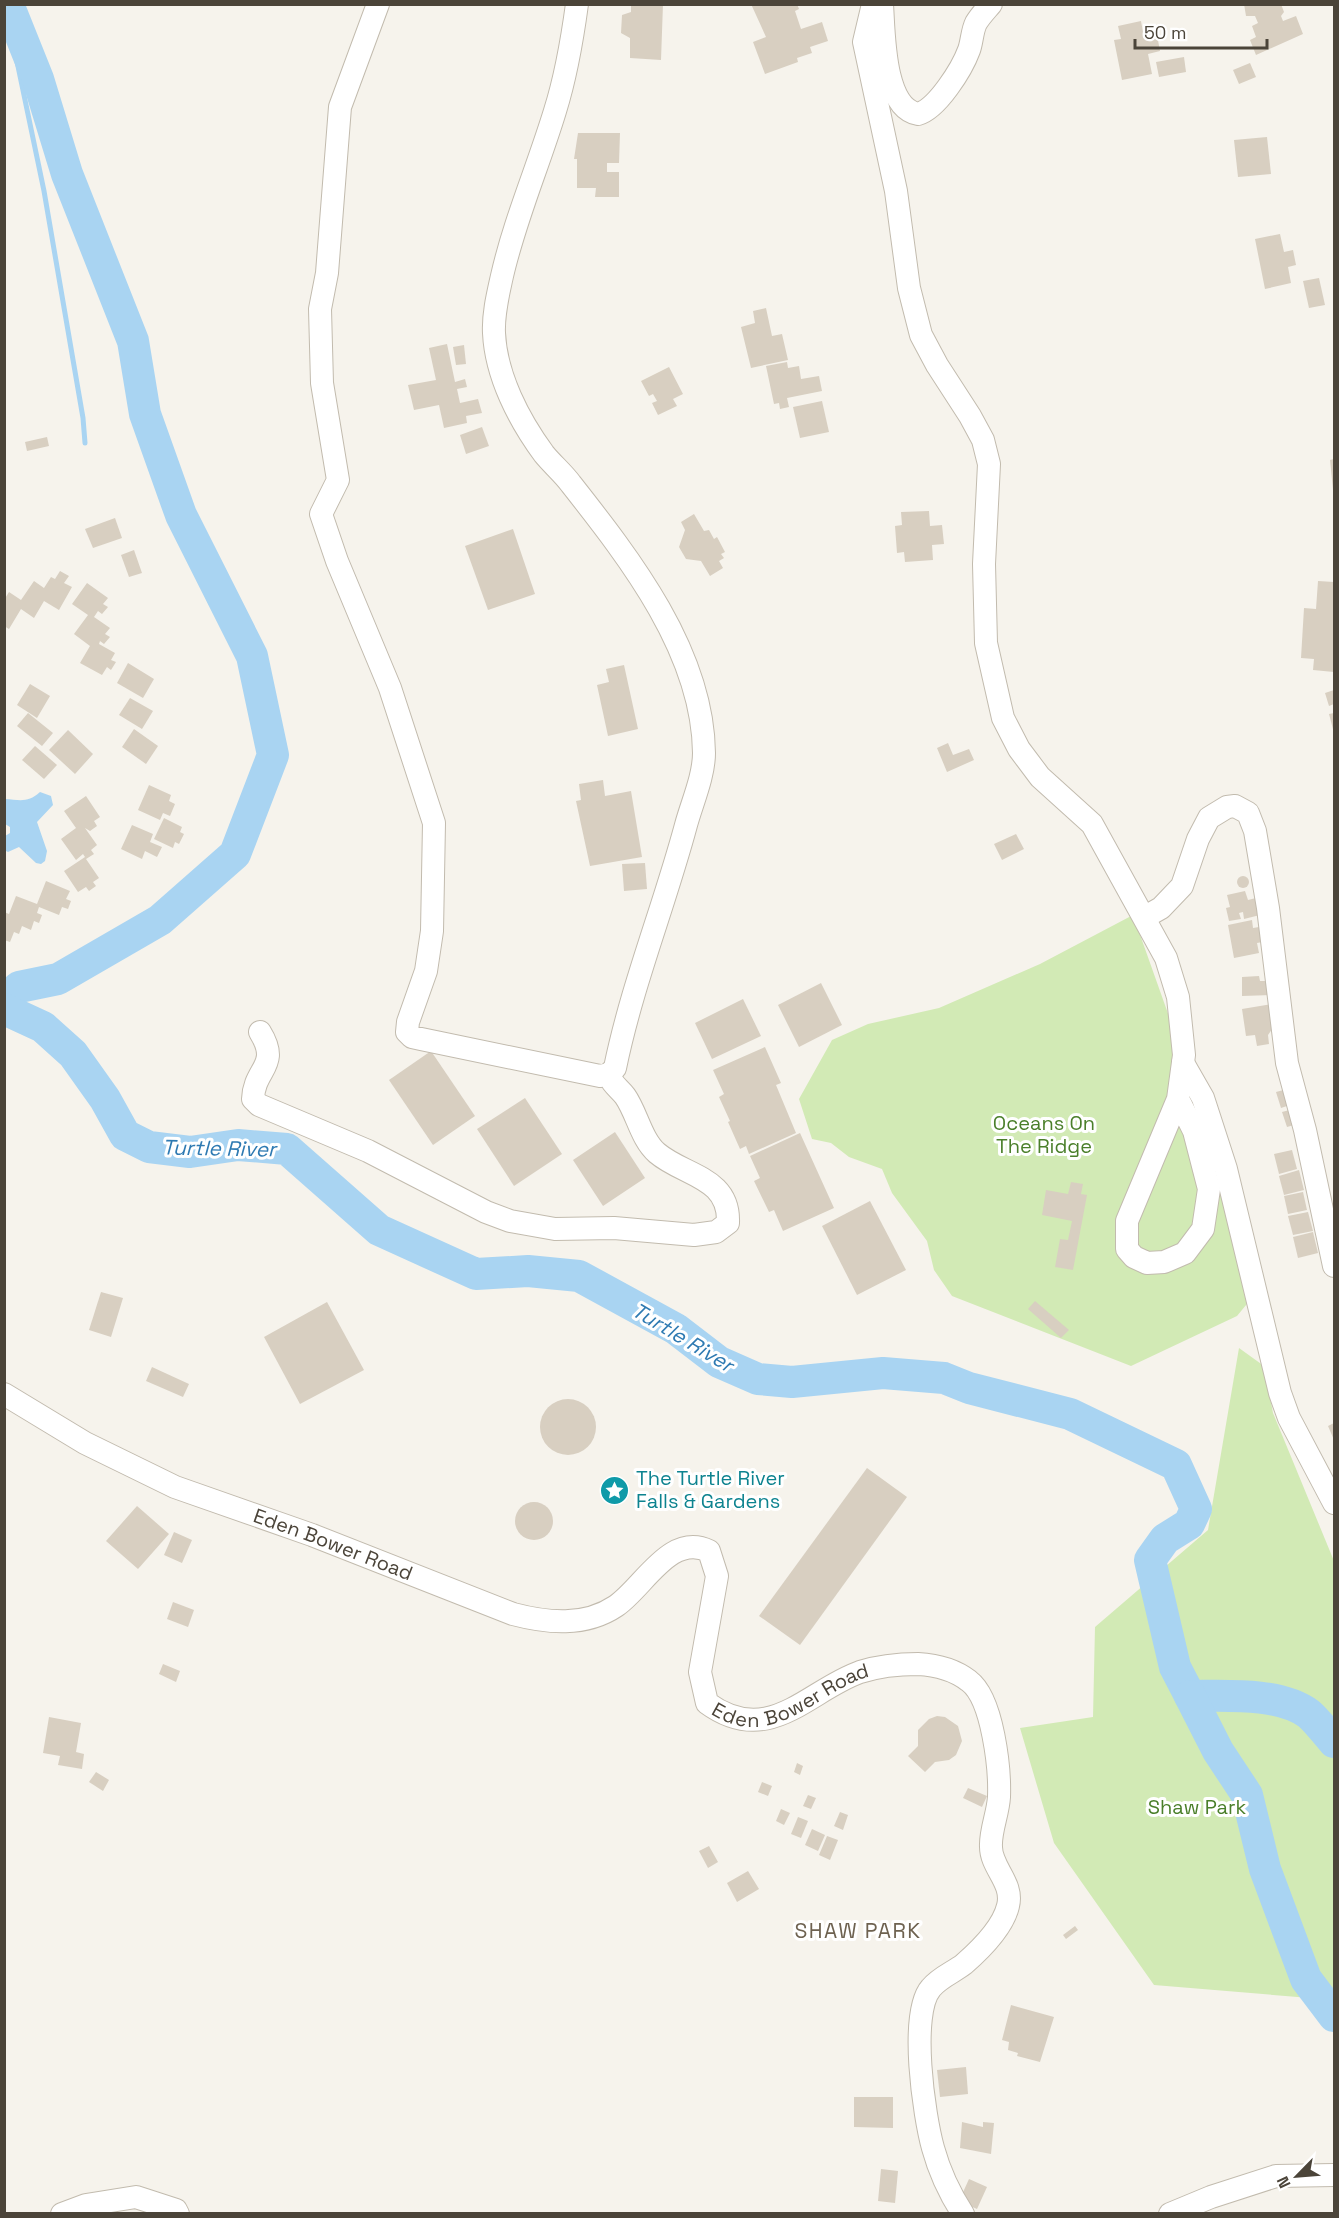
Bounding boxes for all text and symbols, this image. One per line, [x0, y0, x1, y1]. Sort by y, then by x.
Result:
scale bar [1135, 12, 1267, 50]
text: 50 m [1144, 21, 1186, 44]
park label: Oceans On The Ridge [993, 1110, 1095, 1159]
water label: Turtle River [162, 1134, 278, 1163]
water label: Turtle River [627, 1296, 740, 1379]
place label: The Turtle River Falls & Gardens [636, 1465, 785, 1514]
place icon: The Turtle River Falls & Gardens [599, 1474, 631, 1506]
street label: Eden Bower Road [250, 1503, 416, 1586]
street label: Eden Bower Road [707, 1657, 872, 1733]
park label: Shaw Park [1148, 1794, 1247, 1820]
district label: SHAW PARK [794, 1917, 922, 1944]
north arrow [1267, 2146, 1327, 2206]
text: N [1272, 2173, 1296, 2191]

